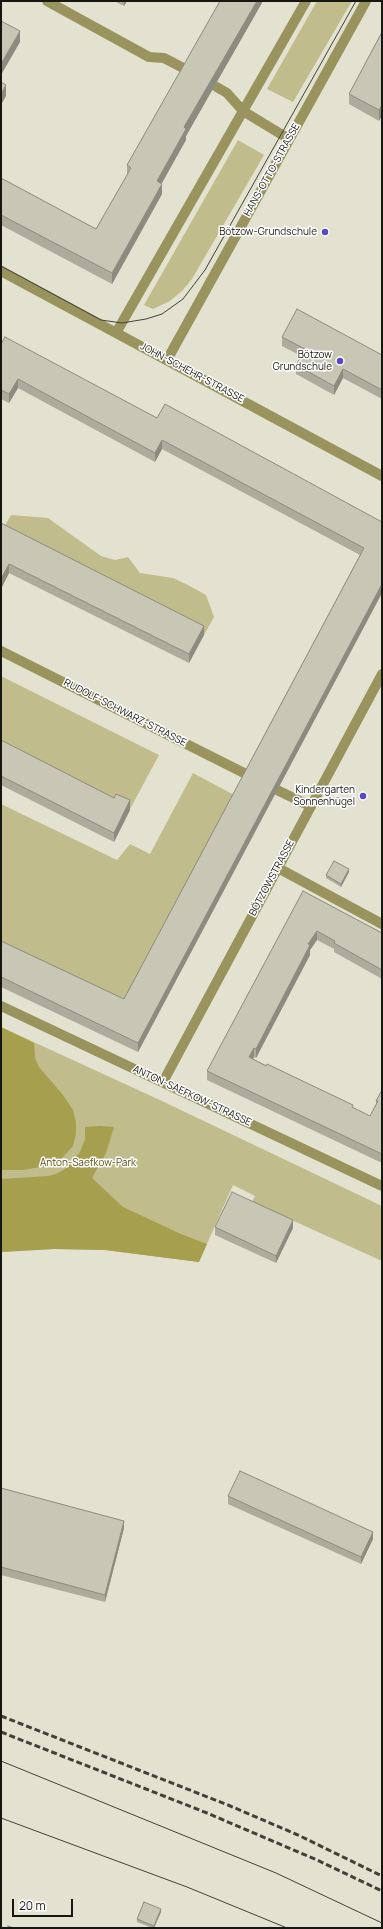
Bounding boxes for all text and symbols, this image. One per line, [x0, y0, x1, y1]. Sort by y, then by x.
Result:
street label: HANS-OTTO-STRASSE [242, 122, 302, 218]
place label: Bötzow-Grundschule [219, 226, 317, 238]
marker: Bötzow-Grundschule [320, 227, 330, 237]
street label: JOHN-SCHEHR-STRASSE [138, 341, 246, 405]
place label: Bötzow Grundschule [273, 349, 332, 372]
marker: Bötzow Grundschule [335, 356, 345, 366]
street label: RUDOLF-SCHWARZ-STRASSE [62, 677, 188, 749]
place label: Kindergarten Sonnenhügel [293, 784, 355, 808]
marker: Kindergarten Sonnenhügel [358, 791, 368, 801]
street label: BÖTZOWSTRASSE [247, 838, 297, 918]
street label: ANTON-SAEFKOW-STRASSE [131, 1063, 253, 1129]
park label: Anton-Saefkow-Park [40, 1157, 136, 1169]
scale bar [14, 1891, 75, 1917]
text: 20 m [19, 1897, 46, 1914]

